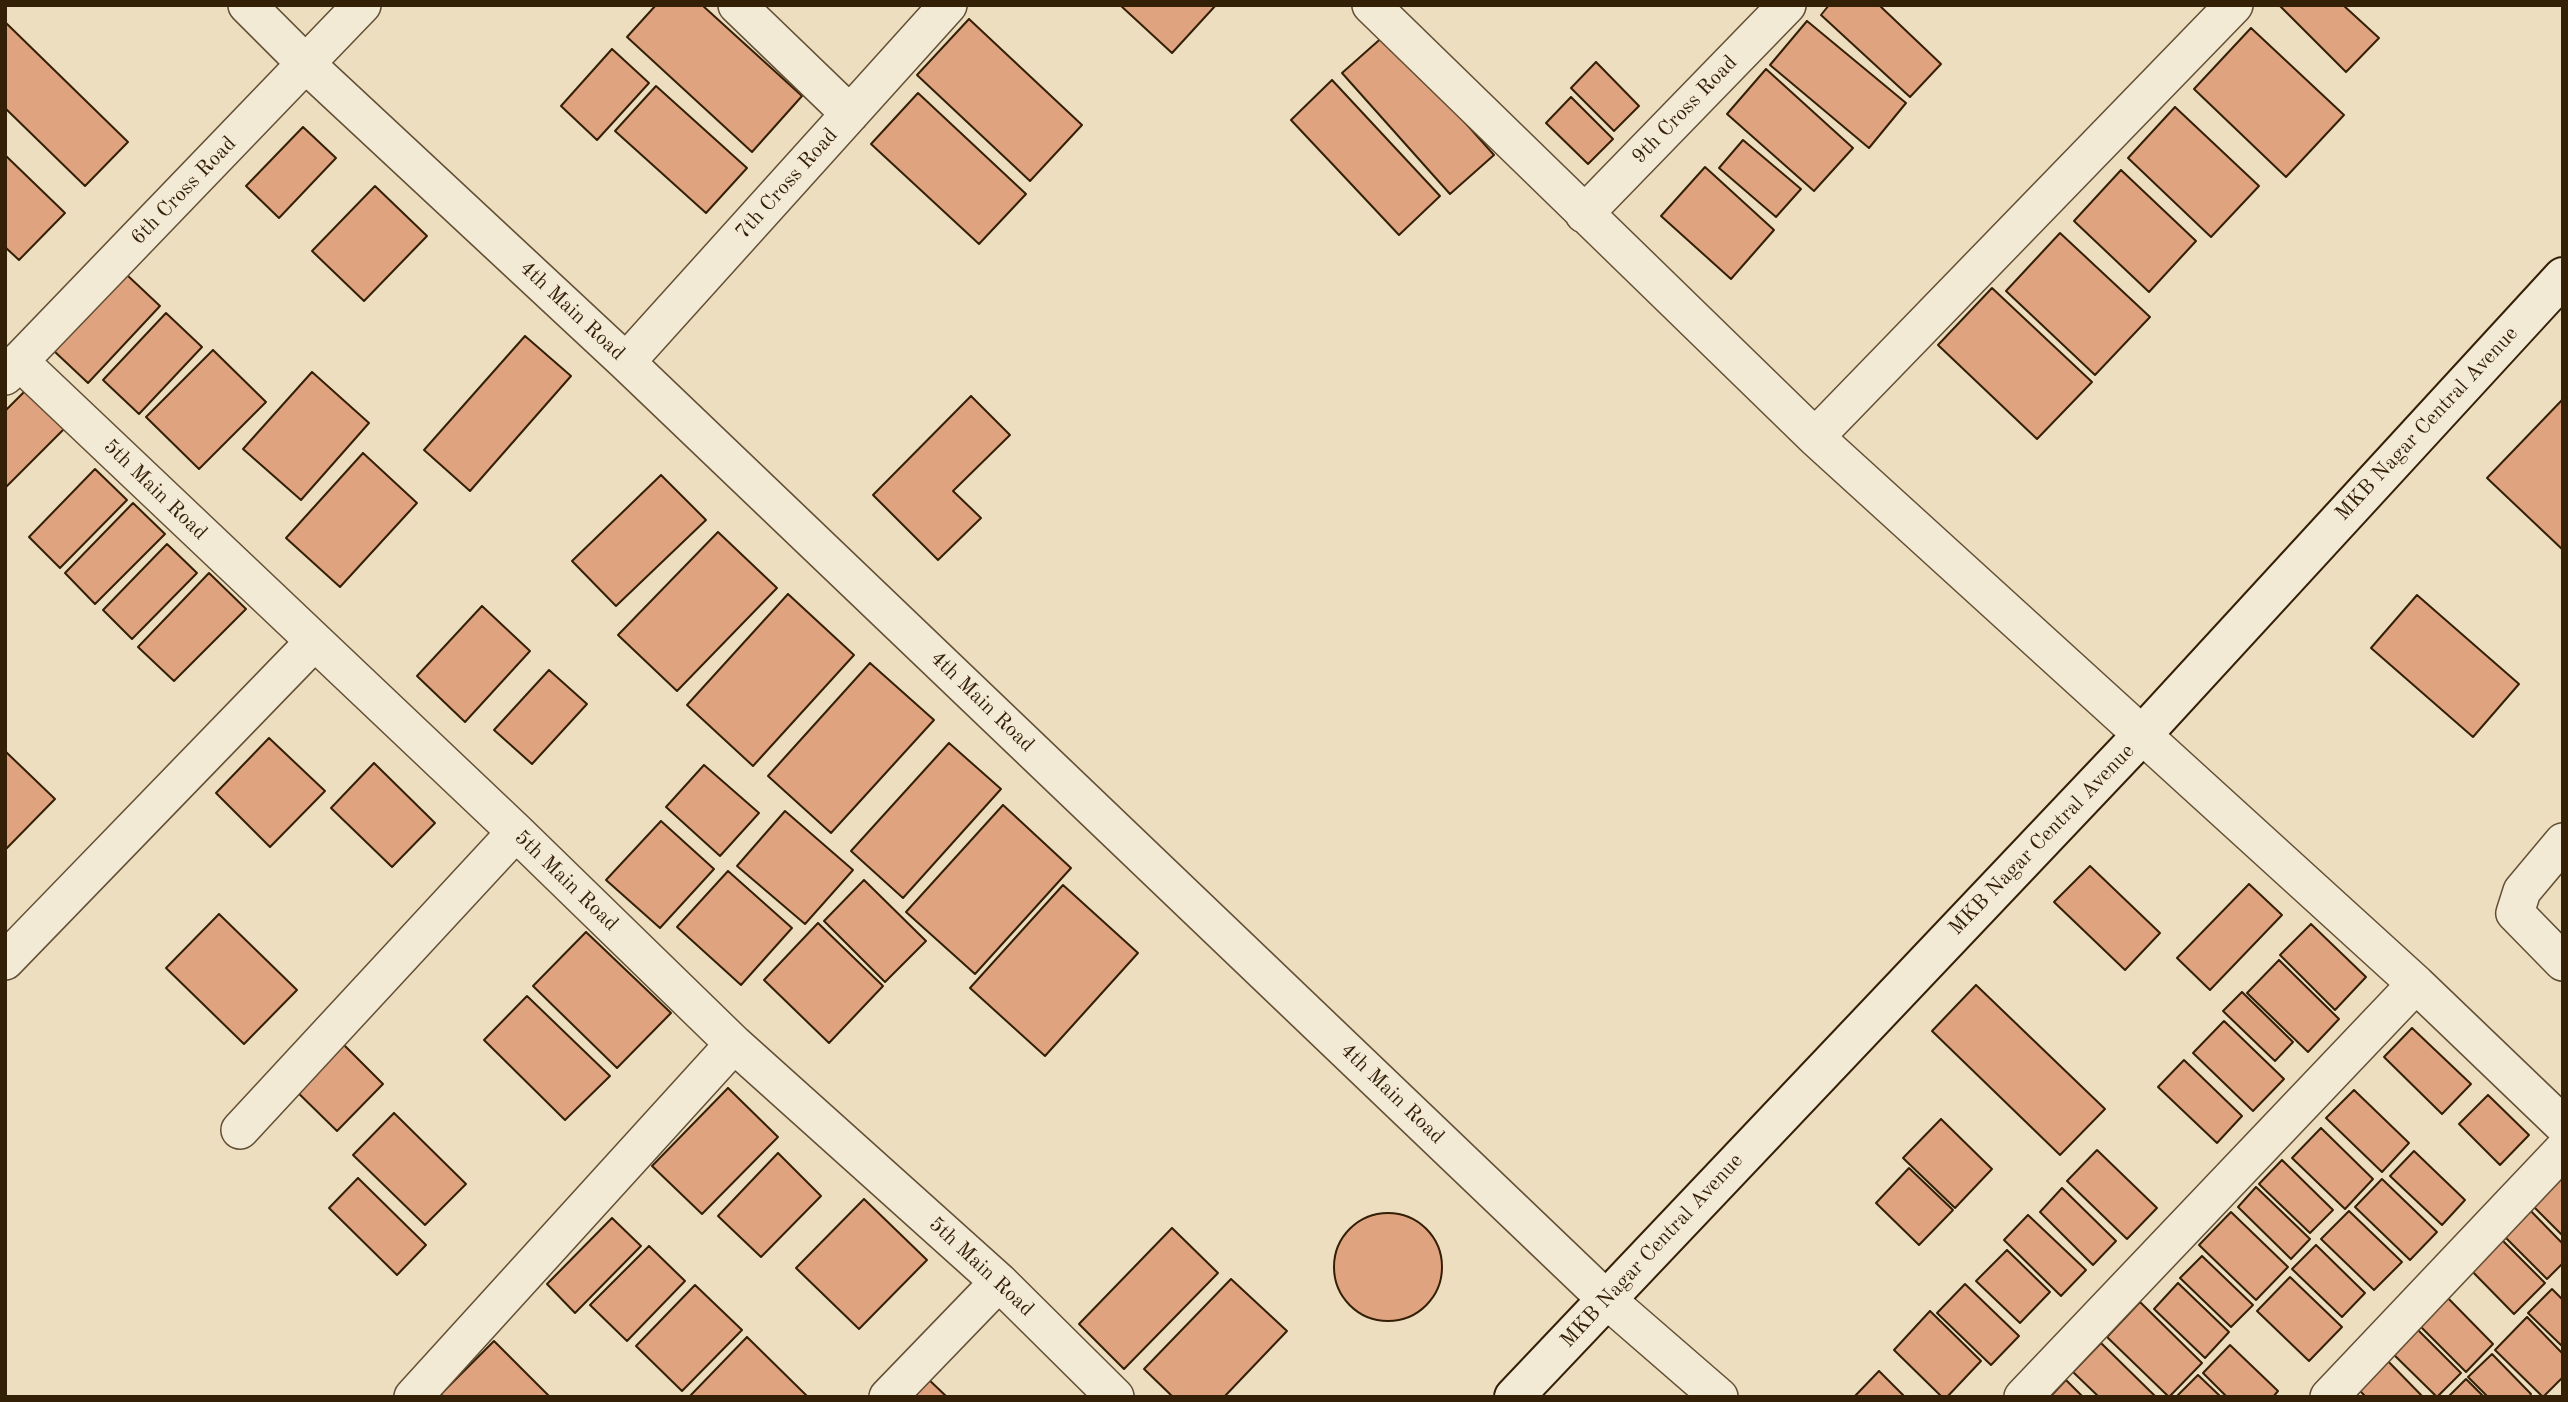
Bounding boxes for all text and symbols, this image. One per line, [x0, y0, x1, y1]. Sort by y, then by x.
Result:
street label: 9th Cross Road [1627, 51, 1743, 169]
street label: 7th Cross Road [731, 123, 843, 245]
street label: 6th Cross Road [126, 132, 242, 250]
street label: 4th Main Road [514, 256, 630, 366]
street label: MKB Nagar Central Avenue [2330, 322, 2524, 526]
street label: 5th Main Road [98, 434, 212, 546]
street label: 4th Main Road [925, 646, 1039, 758]
street label: MKB Nagar Central Avenue [1944, 739, 2140, 941]
street label: 5th Main Road [509, 825, 623, 937]
street label: 4th Main Road [1335, 1038, 1449, 1150]
street label: MKB Nagar Central Avenue [1555, 1149, 1749, 1353]
street label: 5th Main Road [923, 1212, 1039, 1322]

